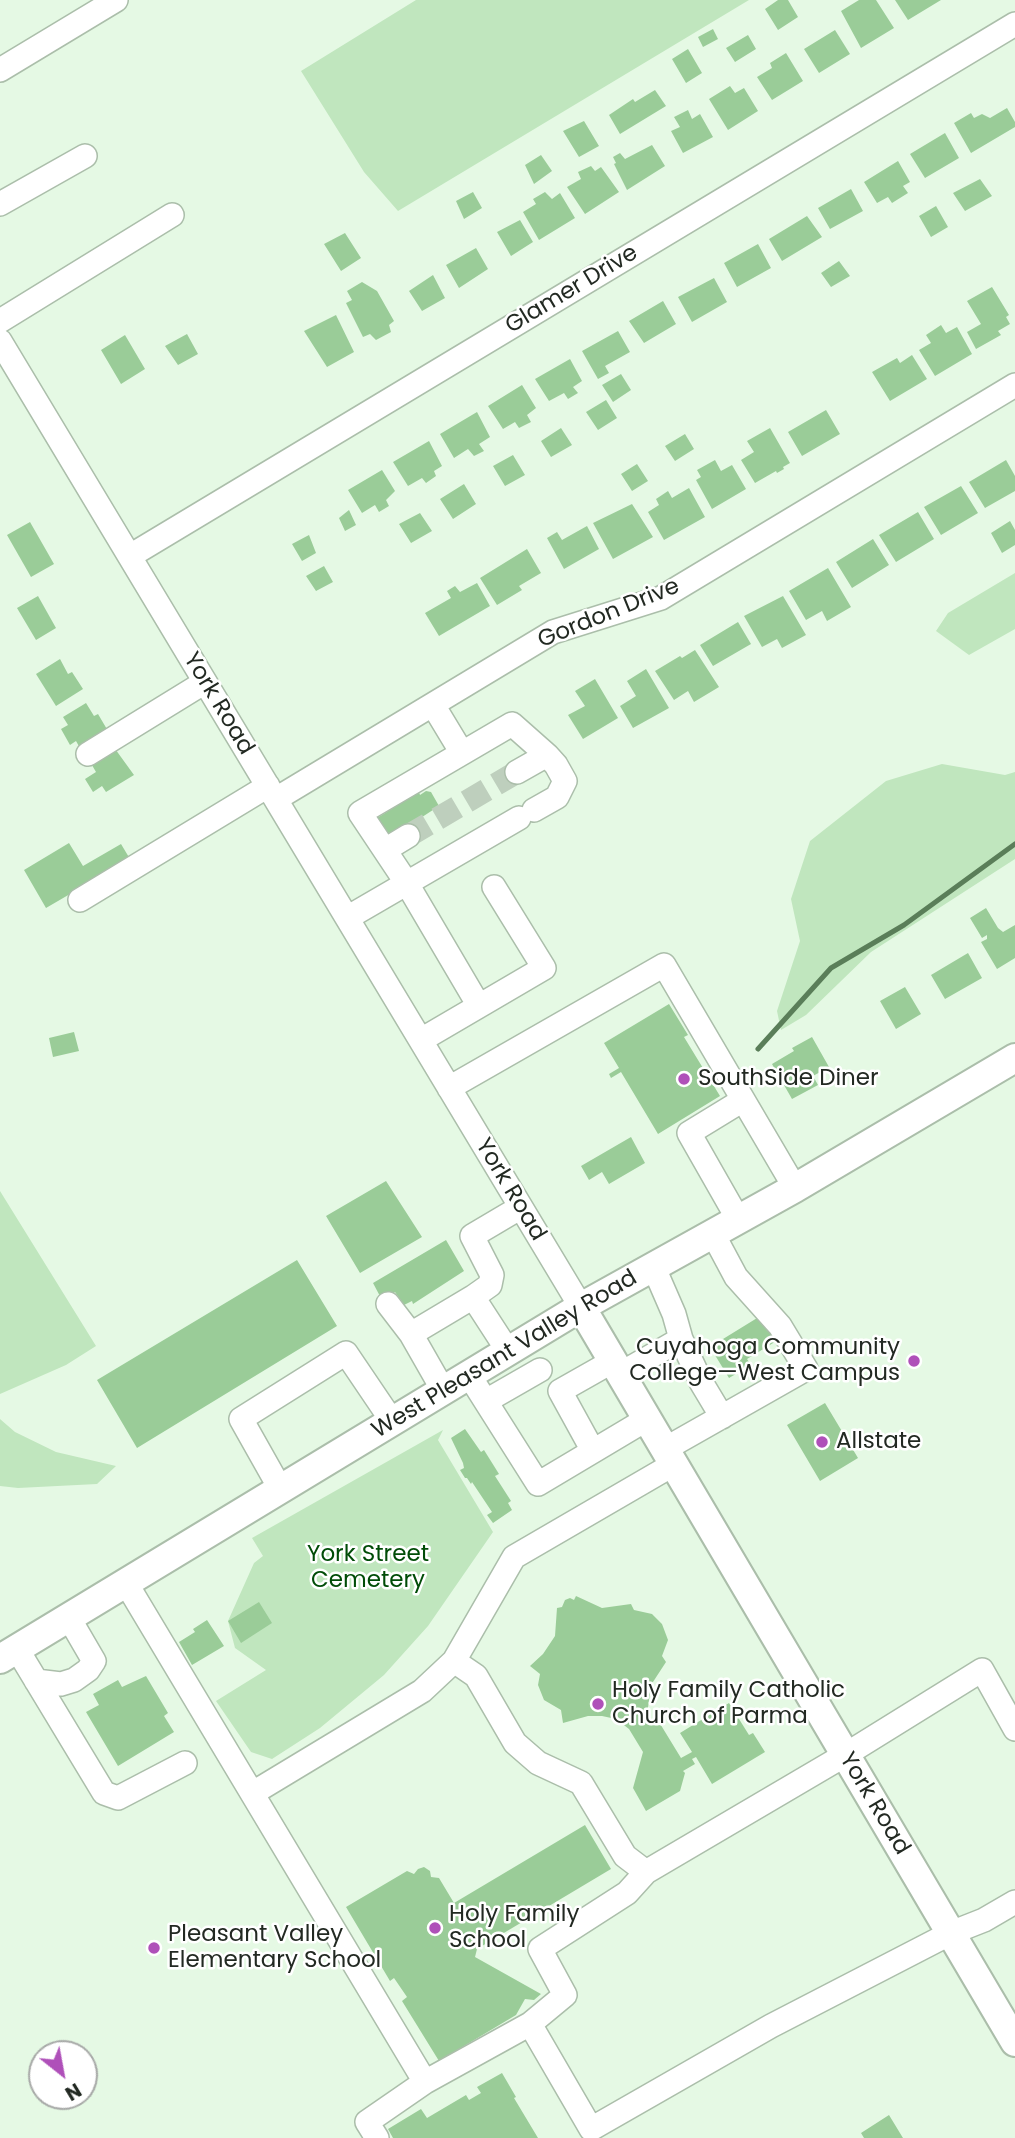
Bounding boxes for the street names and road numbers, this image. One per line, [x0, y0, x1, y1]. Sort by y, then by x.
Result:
street label: Glamer Drive [501, 240, 643, 340]
street label: Gordon Drive [534, 573, 684, 655]
street label: York Road [177, 648, 259, 760]
street label: York Road [469, 1134, 551, 1246]
street label: West Pleasant Valley Road [367, 1265, 643, 1445]
street label: York Road [833, 1748, 915, 1860]

